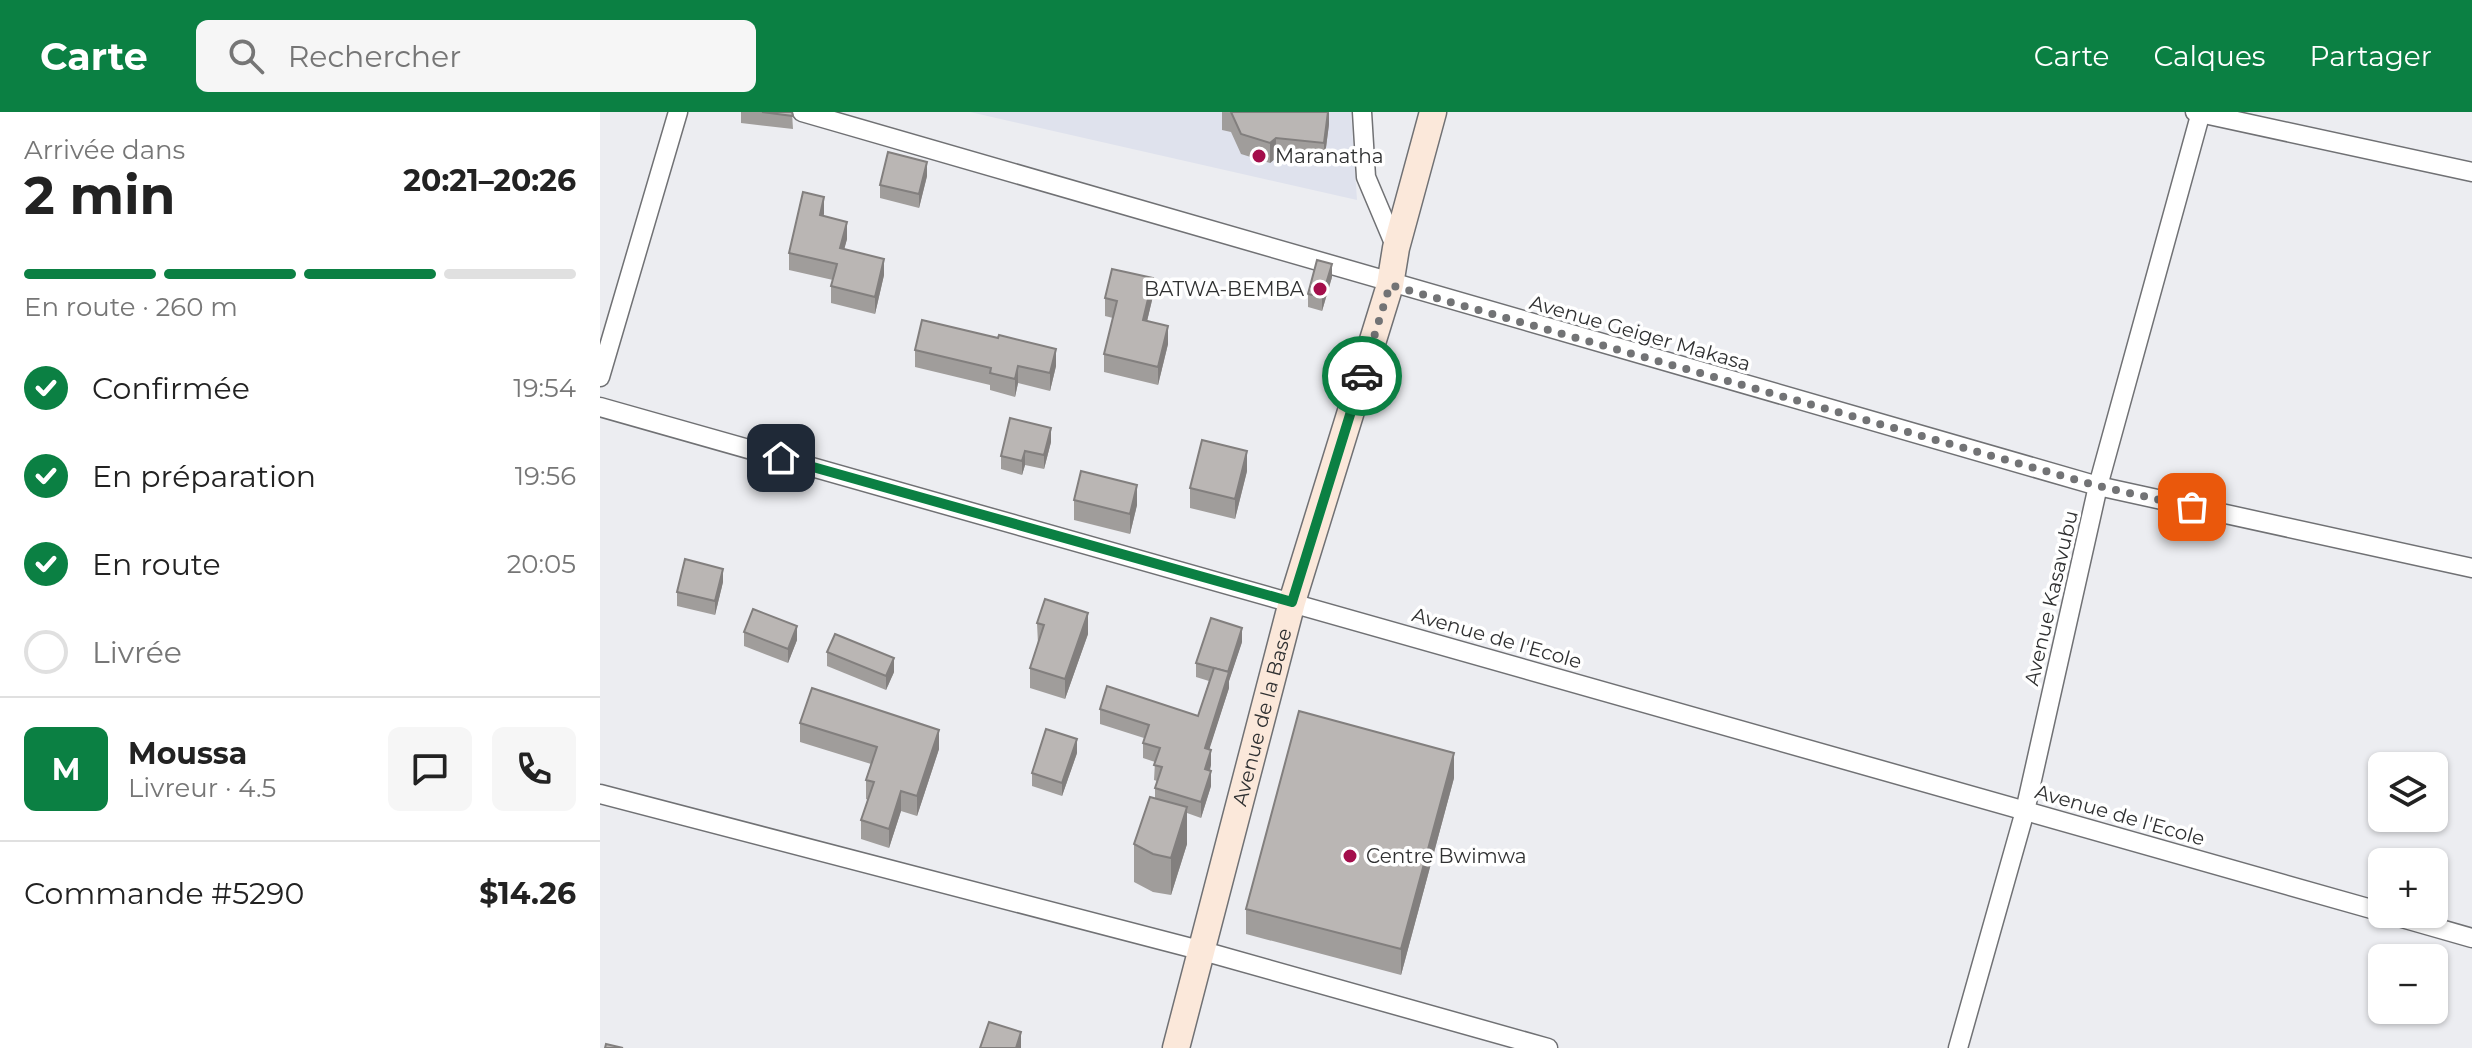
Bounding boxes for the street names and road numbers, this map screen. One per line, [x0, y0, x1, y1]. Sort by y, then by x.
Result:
street label: Avenue Geiger Makasa [1527, 290, 1753, 376]
street label: Avenue Kasavubu [2019, 508, 2083, 688]
street label: Avenue de l'Ecole [1409, 602, 1585, 674]
street label: Avenue de la Base [1227, 625, 1297, 809]
street label: Avenue de l'Ecole [2032, 779, 2208, 851]

